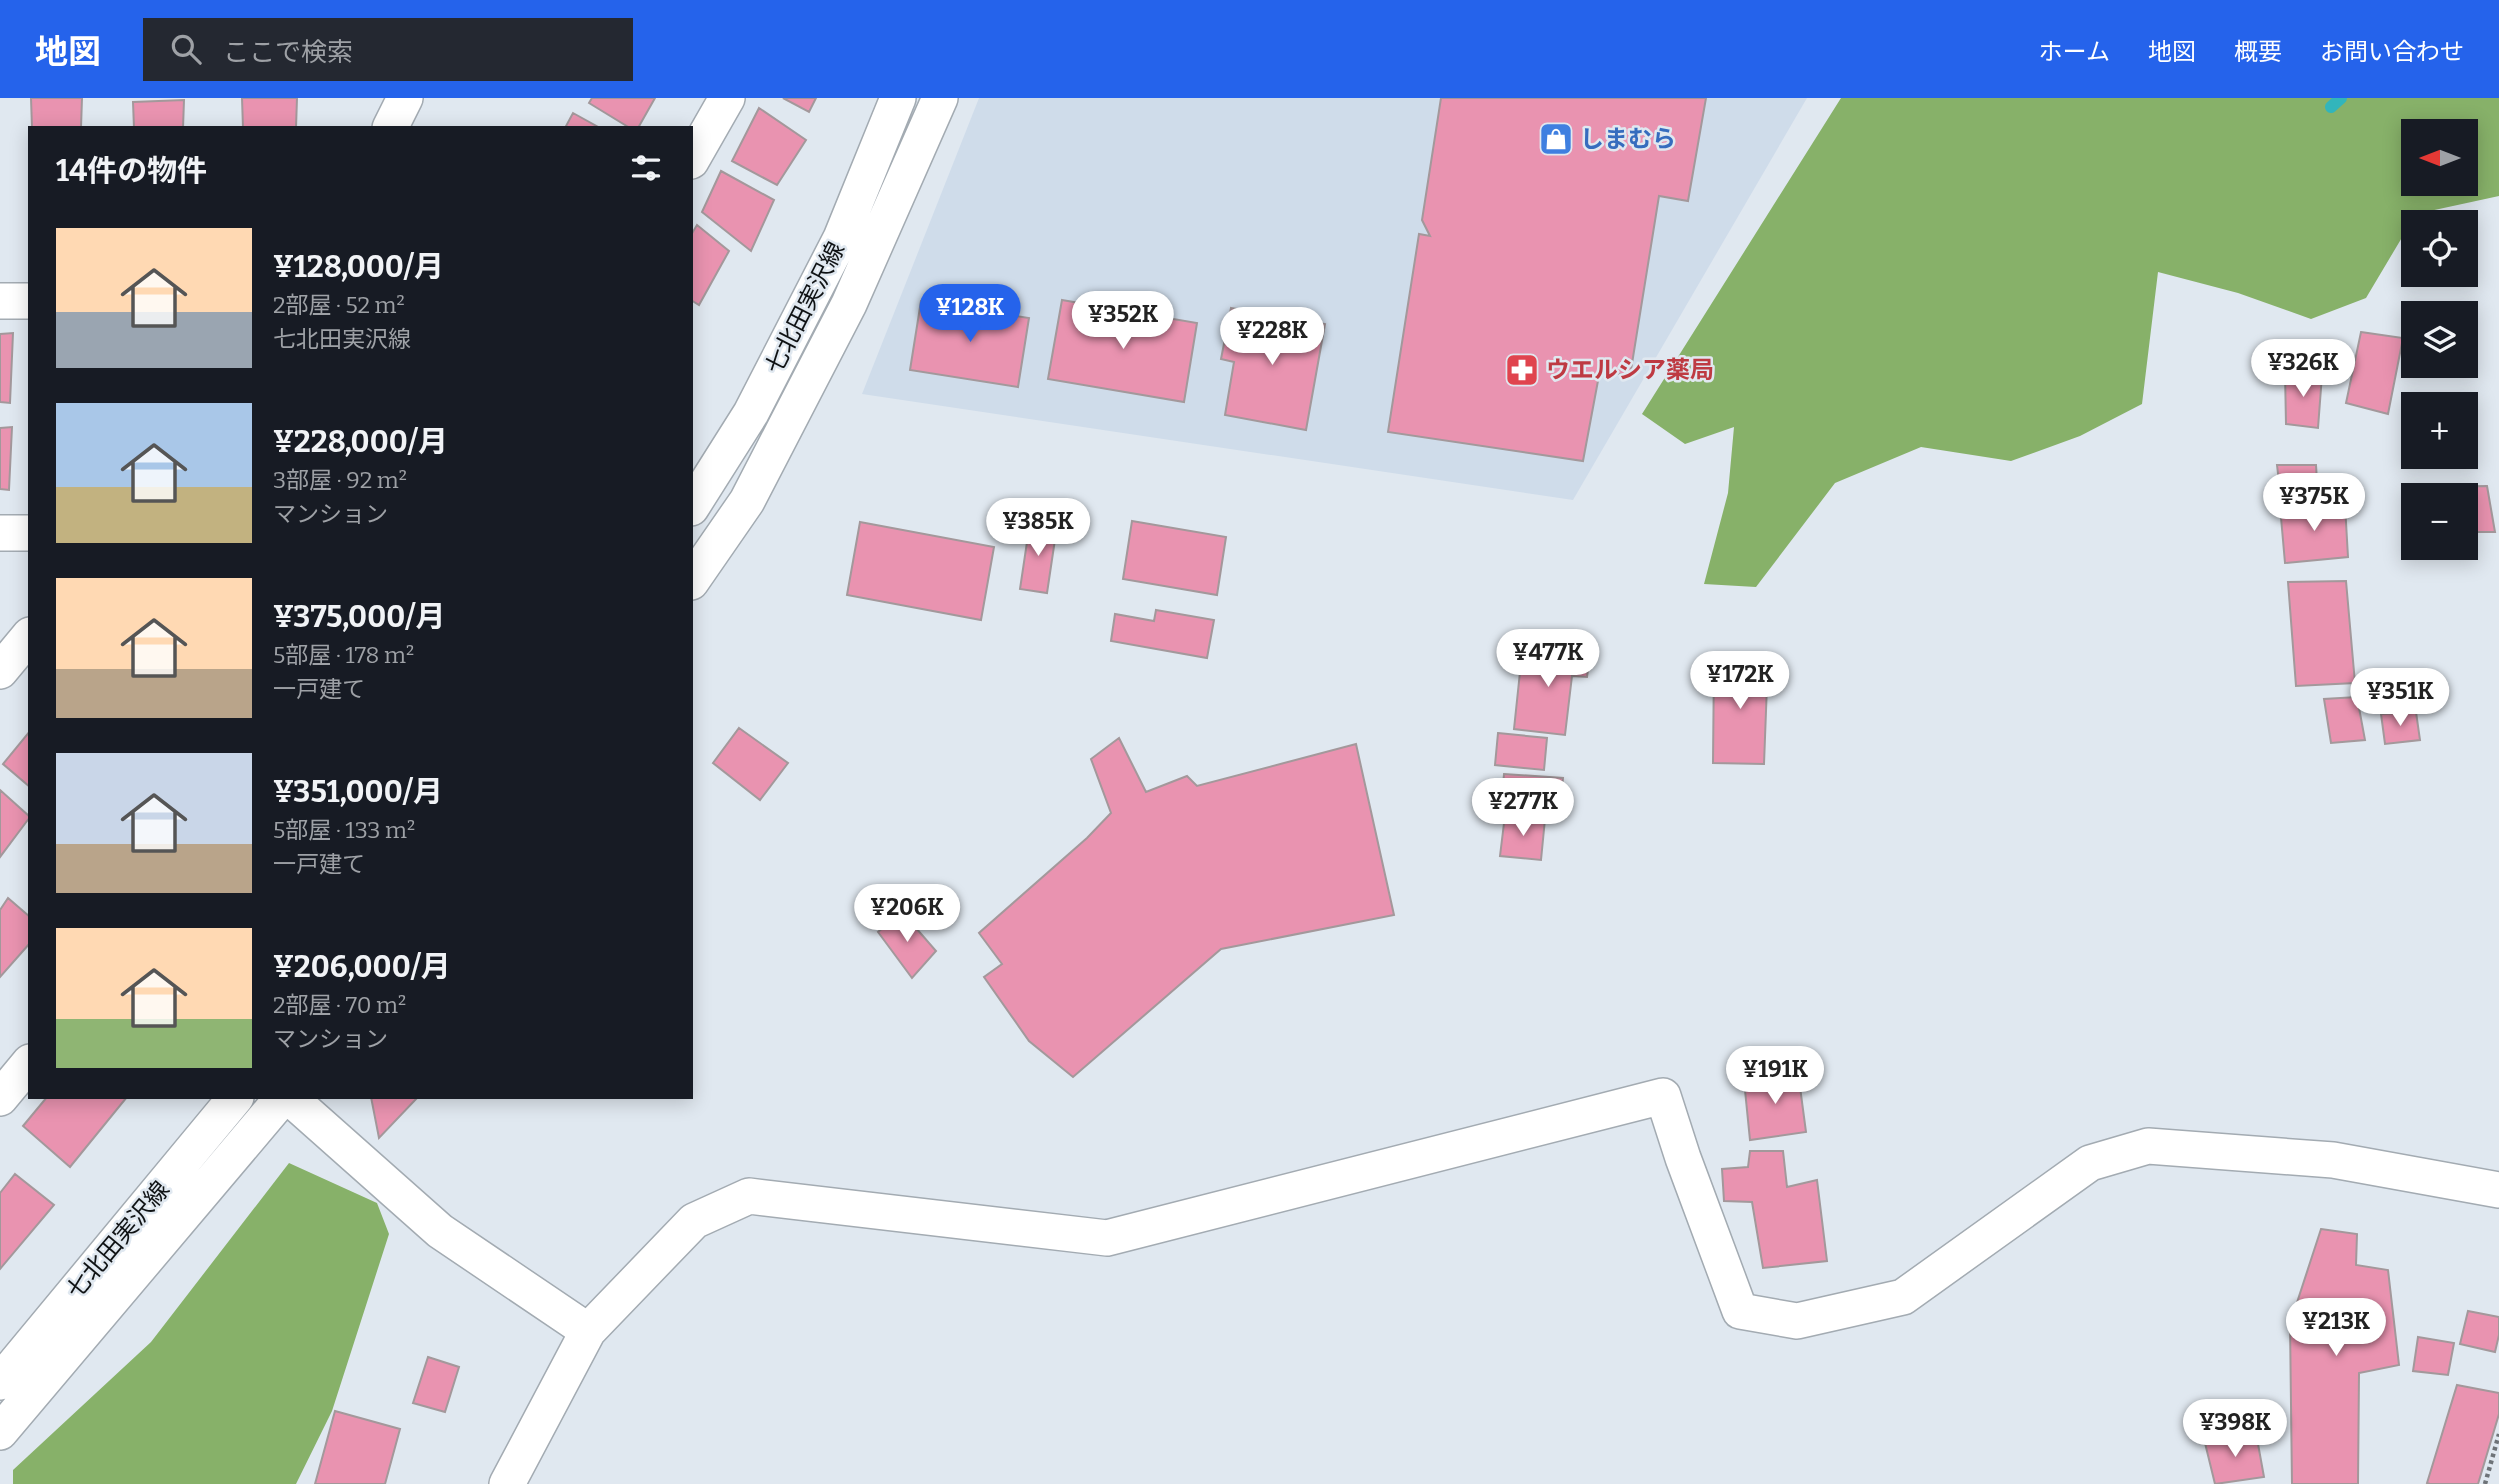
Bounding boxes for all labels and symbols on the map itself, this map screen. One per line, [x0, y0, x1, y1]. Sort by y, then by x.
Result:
north arrow [2401, 119, 2478, 196]
shop icon: しまむら [1537, 120, 1575, 158]
place label: しまむら [1580, 125, 1676, 153]
street label: 七北田実沢線 [760, 237, 850, 379]
pin: ¥128K [921, 285, 1019, 344]
pin: ¥352K [1074, 292, 1172, 351]
pin: ¥228K [1223, 308, 1321, 367]
pin: ¥326K [2254, 340, 2352, 399]
pharmacy icon: ウエルシア薬局 [1503, 351, 1541, 389]
place label: ウエルシア薬局 [1546, 356, 1714, 384]
pin: ¥375K [2265, 474, 2363, 533]
pin: ¥385K [989, 498, 1087, 558]
pin: ¥477K [1499, 630, 1597, 689]
pin: ¥172K [1691, 652, 1789, 711]
pin: ¥351K [2351, 668, 2449, 728]
pin: ¥277K [1474, 778, 1572, 838]
pin: ¥206K [858, 884, 956, 944]
pin: ¥191K [1726, 1046, 1824, 1106]
street label: 七北田実沢線 [61, 1176, 175, 1304]
pin: ¥213K [2287, 1298, 2385, 1358]
pin: ¥398K [2186, 1400, 2284, 1459]

